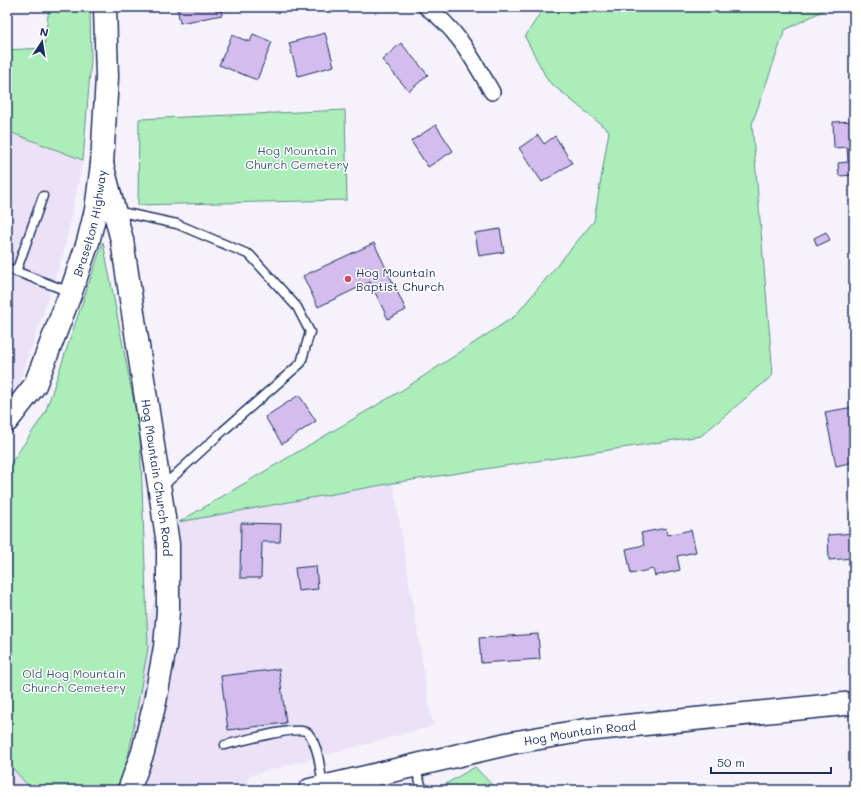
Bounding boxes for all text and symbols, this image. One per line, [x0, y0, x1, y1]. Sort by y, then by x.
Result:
north arrow [22, 22, 62, 62]
text: N [39, 24, 50, 40]
park label: Hog Mountain Church Cemetery [245, 142, 349, 172]
street label: Braselton Highway [69, 169, 109, 278]
place label: Hog Mountain Baptist Church [356, 264, 444, 294]
marker: Hog Mountain Baptist Church [343, 274, 353, 284]
street label: Hog Mountain Church Road [138, 398, 176, 557]
park label: Old Hog Mountain Church Cemetery [22, 665, 126, 695]
street label: Hog Mountain Road [522, 717, 637, 749]
scale bar [711, 749, 831, 775]
text: 50 m [717, 754, 745, 770]

